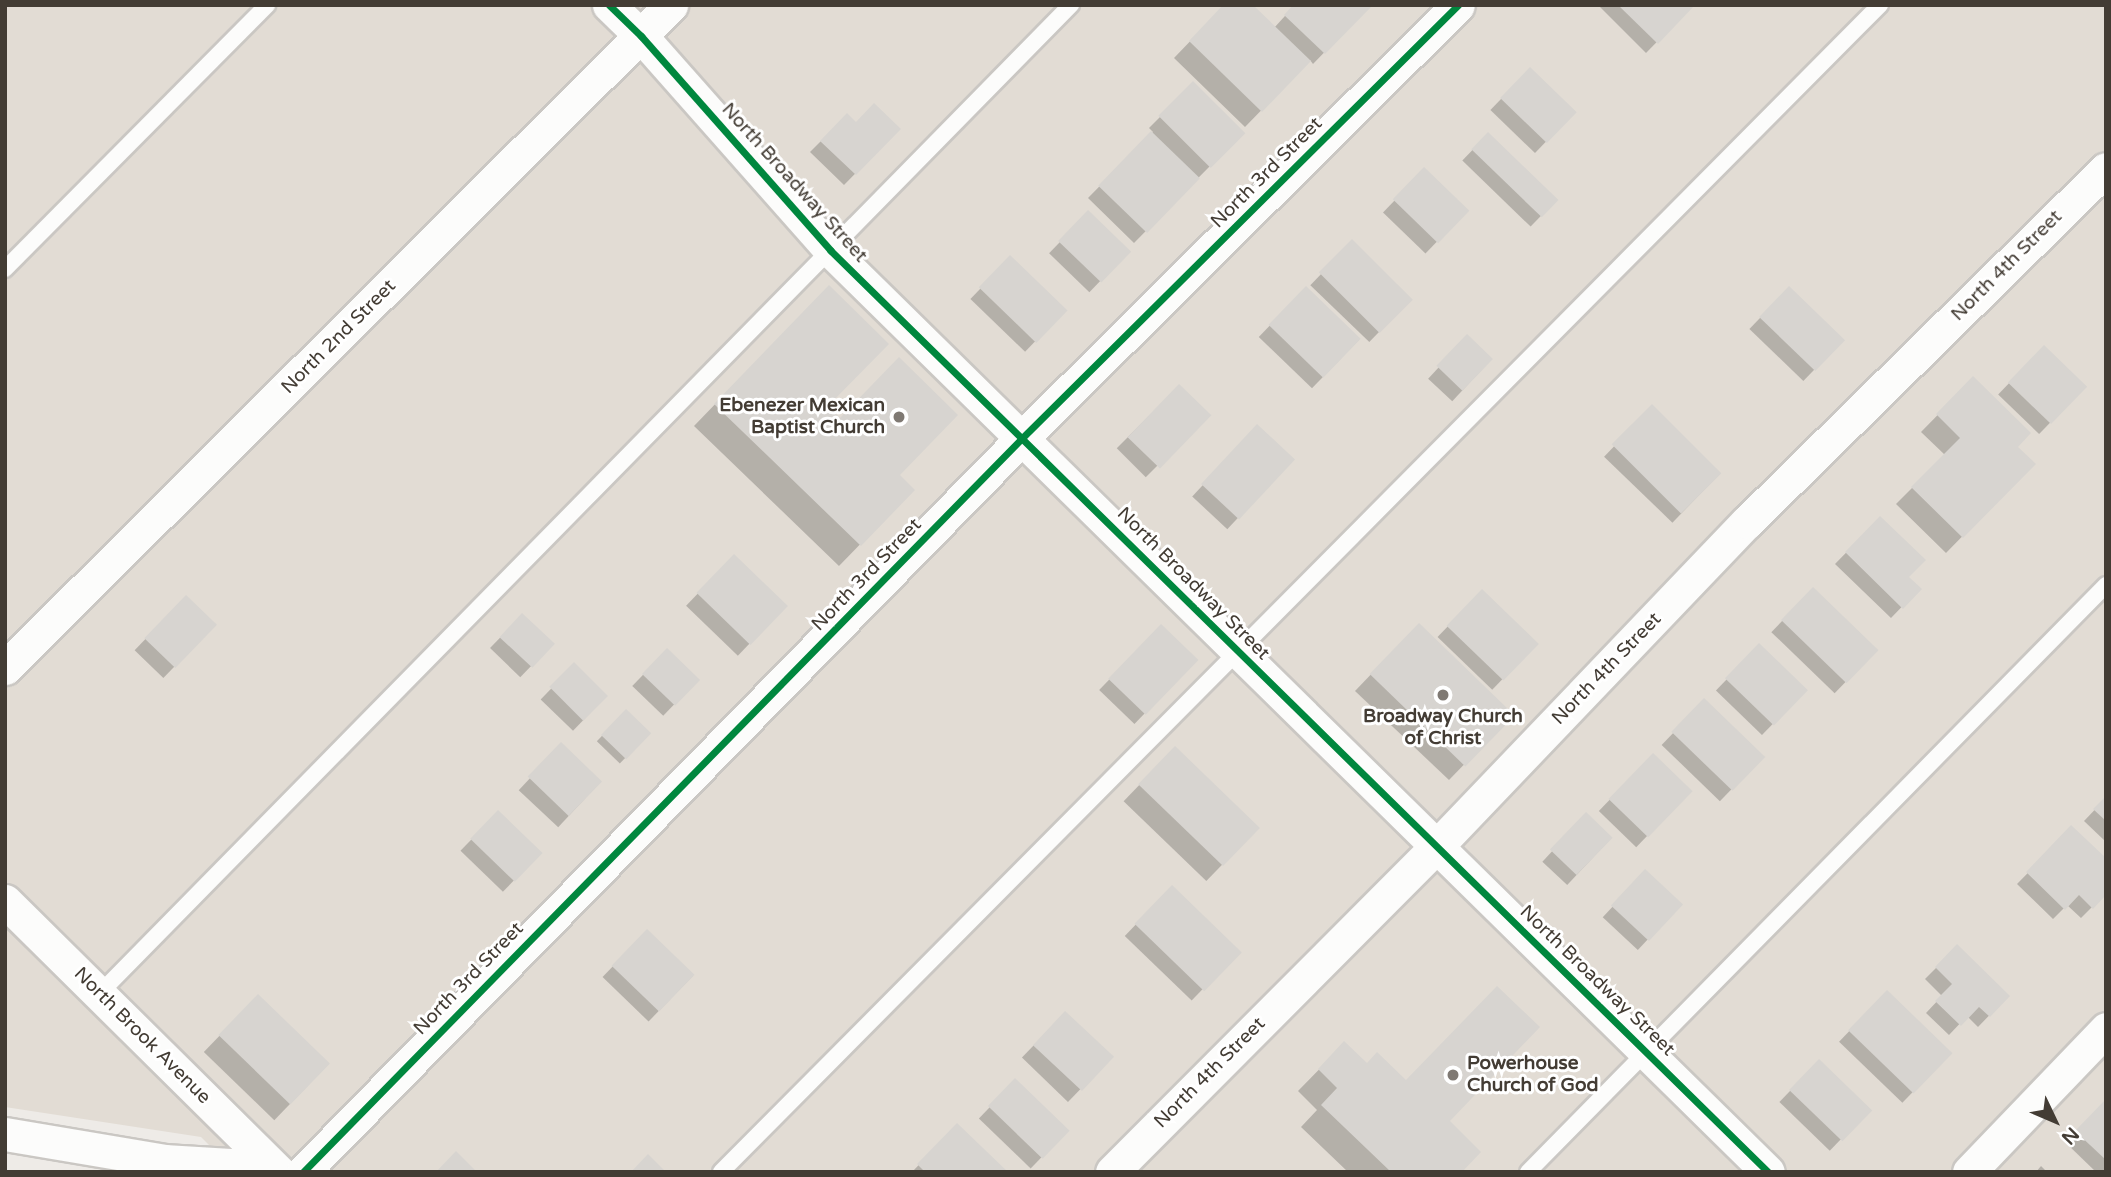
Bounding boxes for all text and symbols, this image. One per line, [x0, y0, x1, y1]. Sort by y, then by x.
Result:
street label: North Broadway Street [716, 99, 872, 267]
street label: North 3rd Street [1207, 113, 1327, 233]
street label: North 4th Street [1947, 206, 2067, 326]
street label: North 2nd Street [277, 275, 401, 399]
place label: Ebenezer Mexican Baptist Church [719, 395, 885, 439]
marker: Ebenezer Mexican Baptist Church [891, 409, 907, 425]
street label: North Broadway Street [1112, 503, 1274, 665]
street label: North 3rd Street [807, 514, 927, 636]
street label: North 4th Street [1548, 608, 1666, 730]
marker: Broadway Church of Christ [1435, 687, 1451, 703]
place label: Broadway Church of Christ [1363, 706, 1523, 750]
street label: North Broadway Street [1515, 901, 1679, 1061]
street label: North 3rd Street [409, 918, 529, 1040]
street label: North Brook Avenue [69, 963, 215, 1109]
street label: North 4th Street [1150, 1013, 1270, 1133]
place label: Powerhouse Church of God [1467, 1053, 1598, 1097]
marker: Powerhouse Church of God [1445, 1067, 1461, 1083]
north arrow [2020, 1086, 2090, 1156]
text: N [2057, 1122, 2083, 1149]

